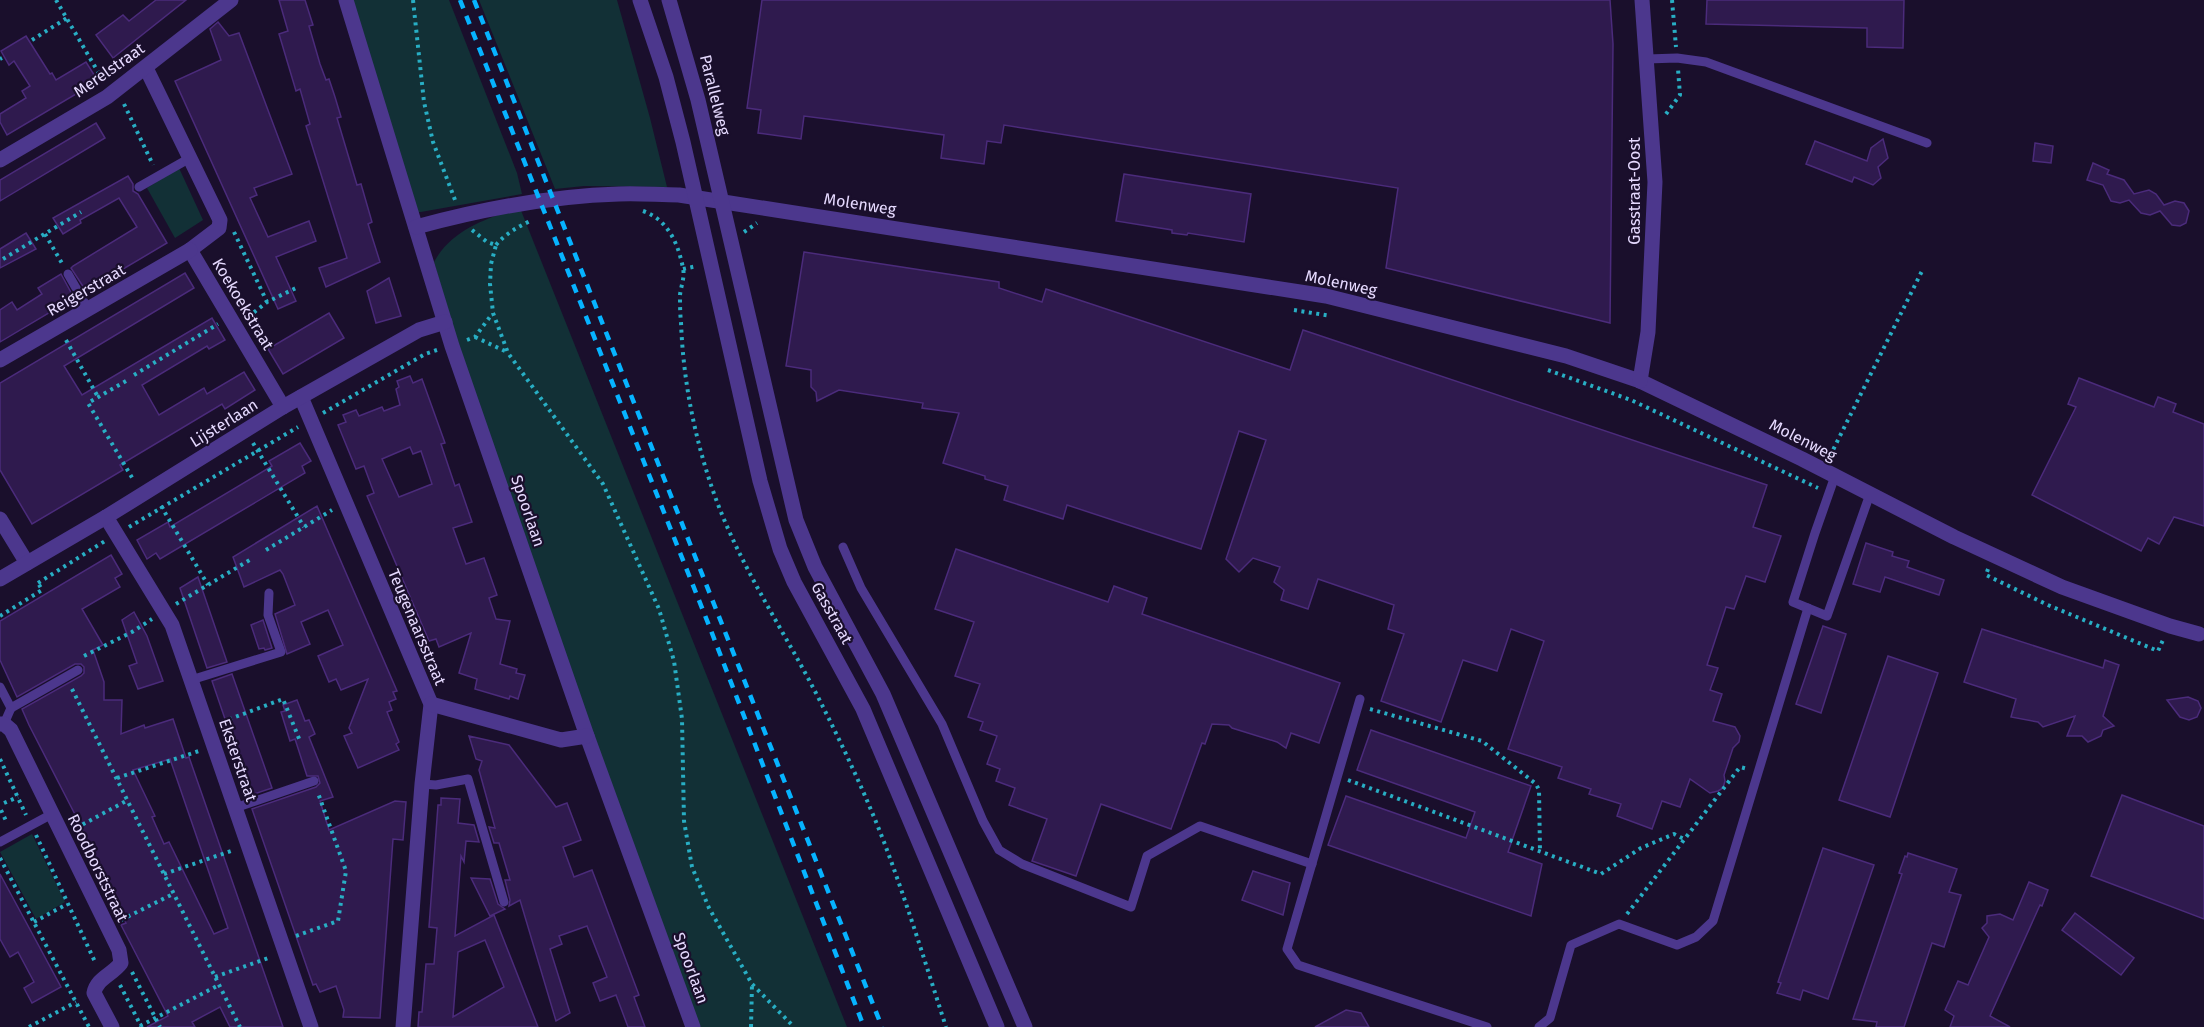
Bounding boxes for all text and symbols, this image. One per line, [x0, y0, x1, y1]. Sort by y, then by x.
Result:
street label: Merelstraat [70, 39, 148, 101]
street label: Parallelweg [696, 53, 734, 138]
street label: Gasstraat-Oost [1625, 137, 1644, 245]
street label: Molenweg [822, 189, 898, 219]
street label: Koekoekstraat [208, 255, 278, 353]
street label: Reigerstraat [43, 260, 129, 320]
street label: Molenweg [1303, 266, 1379, 300]
street label: Lijsterlaan [187, 395, 261, 451]
street label: Molenweg [1766, 415, 1840, 465]
street label: Spoorlaan [507, 473, 549, 549]
street label: Teugenaarsstraat [384, 566, 450, 688]
street label: Gasstraat [807, 579, 857, 648]
street label: Eksterstraat [215, 716, 261, 804]
street label: Roodborststraat [64, 811, 132, 925]
street label: Spoorlaan [669, 930, 713, 1006]

